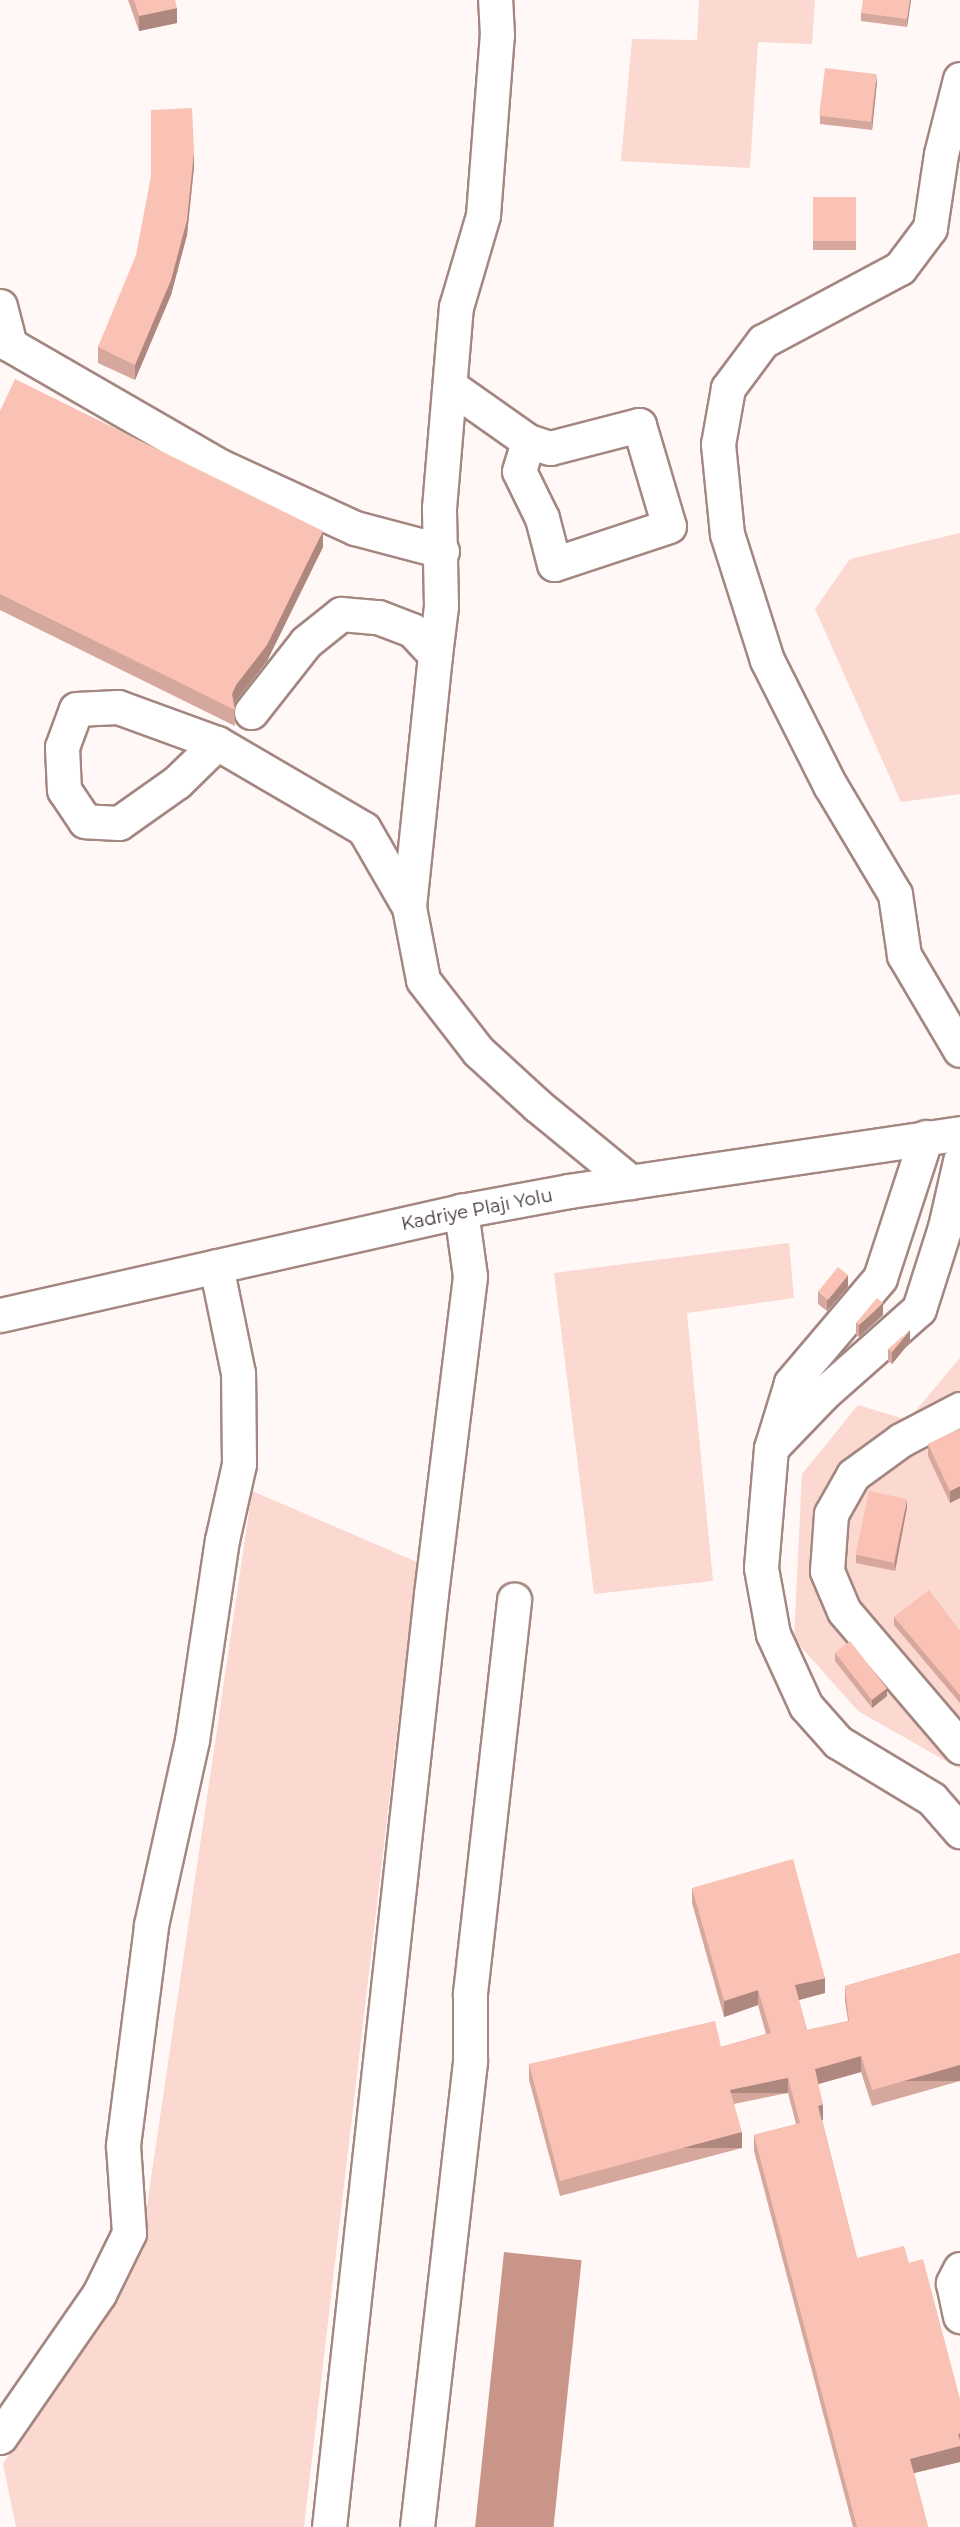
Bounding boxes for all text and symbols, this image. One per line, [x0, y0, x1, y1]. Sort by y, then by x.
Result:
street label: Kadriye Plajı Yolu [399, 1185, 555, 1235]

